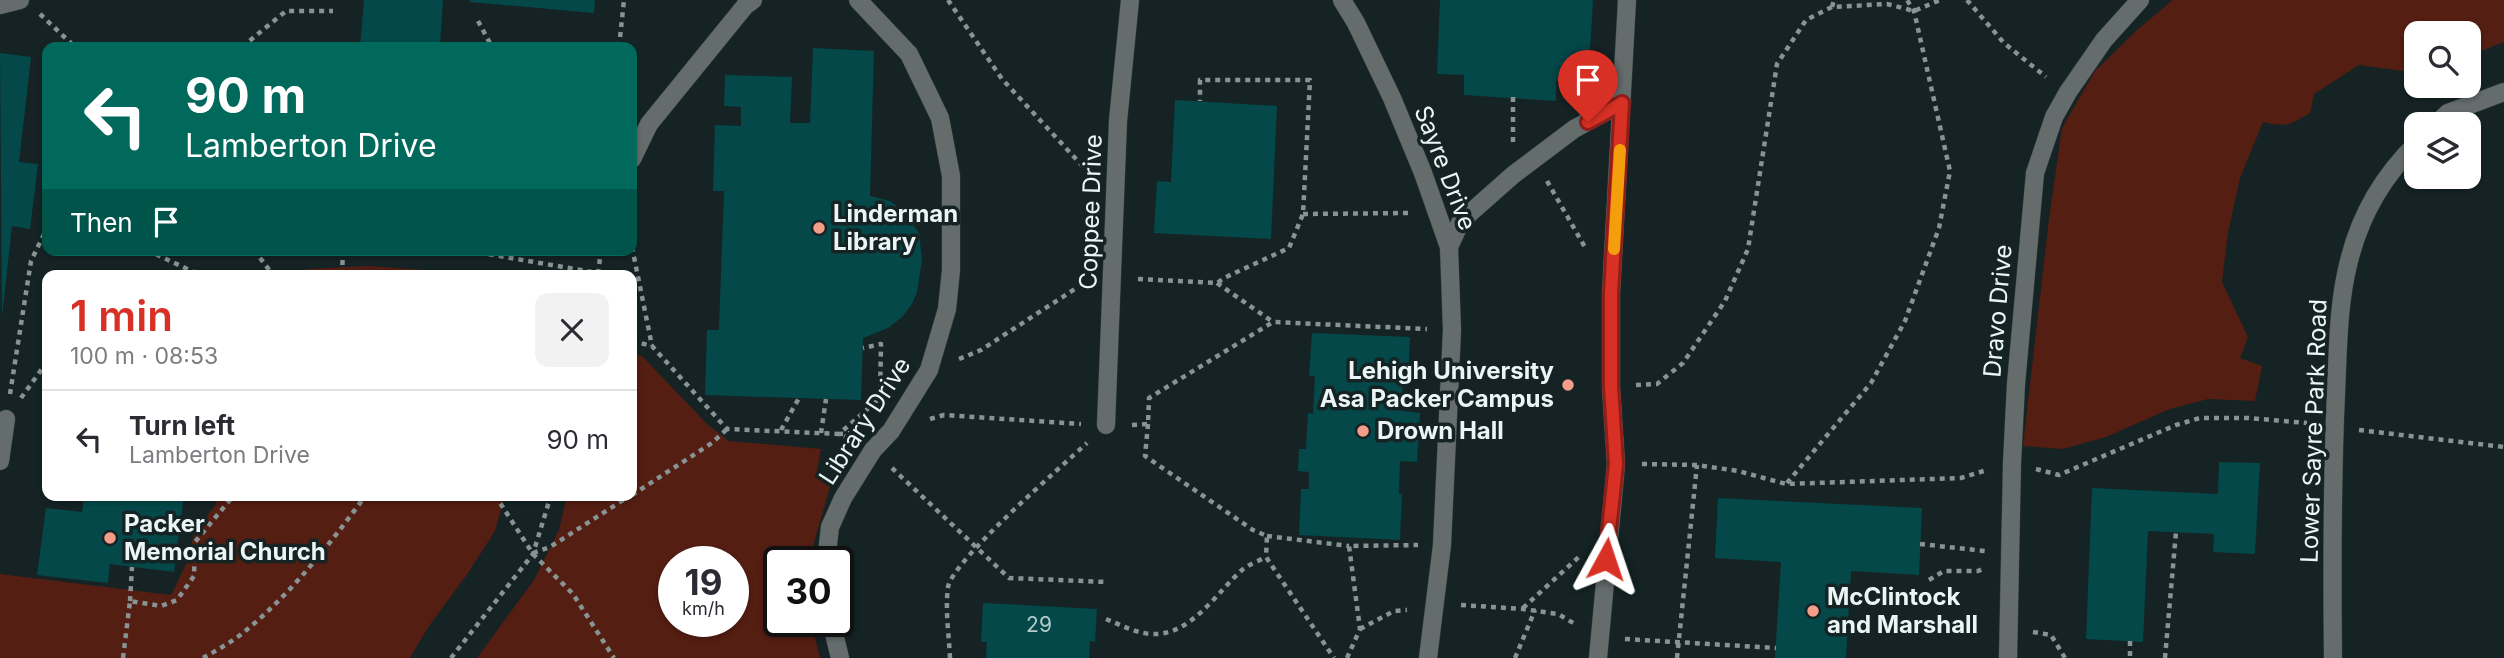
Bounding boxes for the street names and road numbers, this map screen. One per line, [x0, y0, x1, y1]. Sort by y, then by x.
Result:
street label: Sayre Drive [1408, 101, 1482, 234]
street label: Coppee Drive [1073, 134, 1108, 290]
street label: Dravo Drive [1977, 243, 2018, 379]
street label: Lower Sayre Park Road [2294, 299, 2333, 563]
street label: Library Drive [813, 352, 916, 490]

